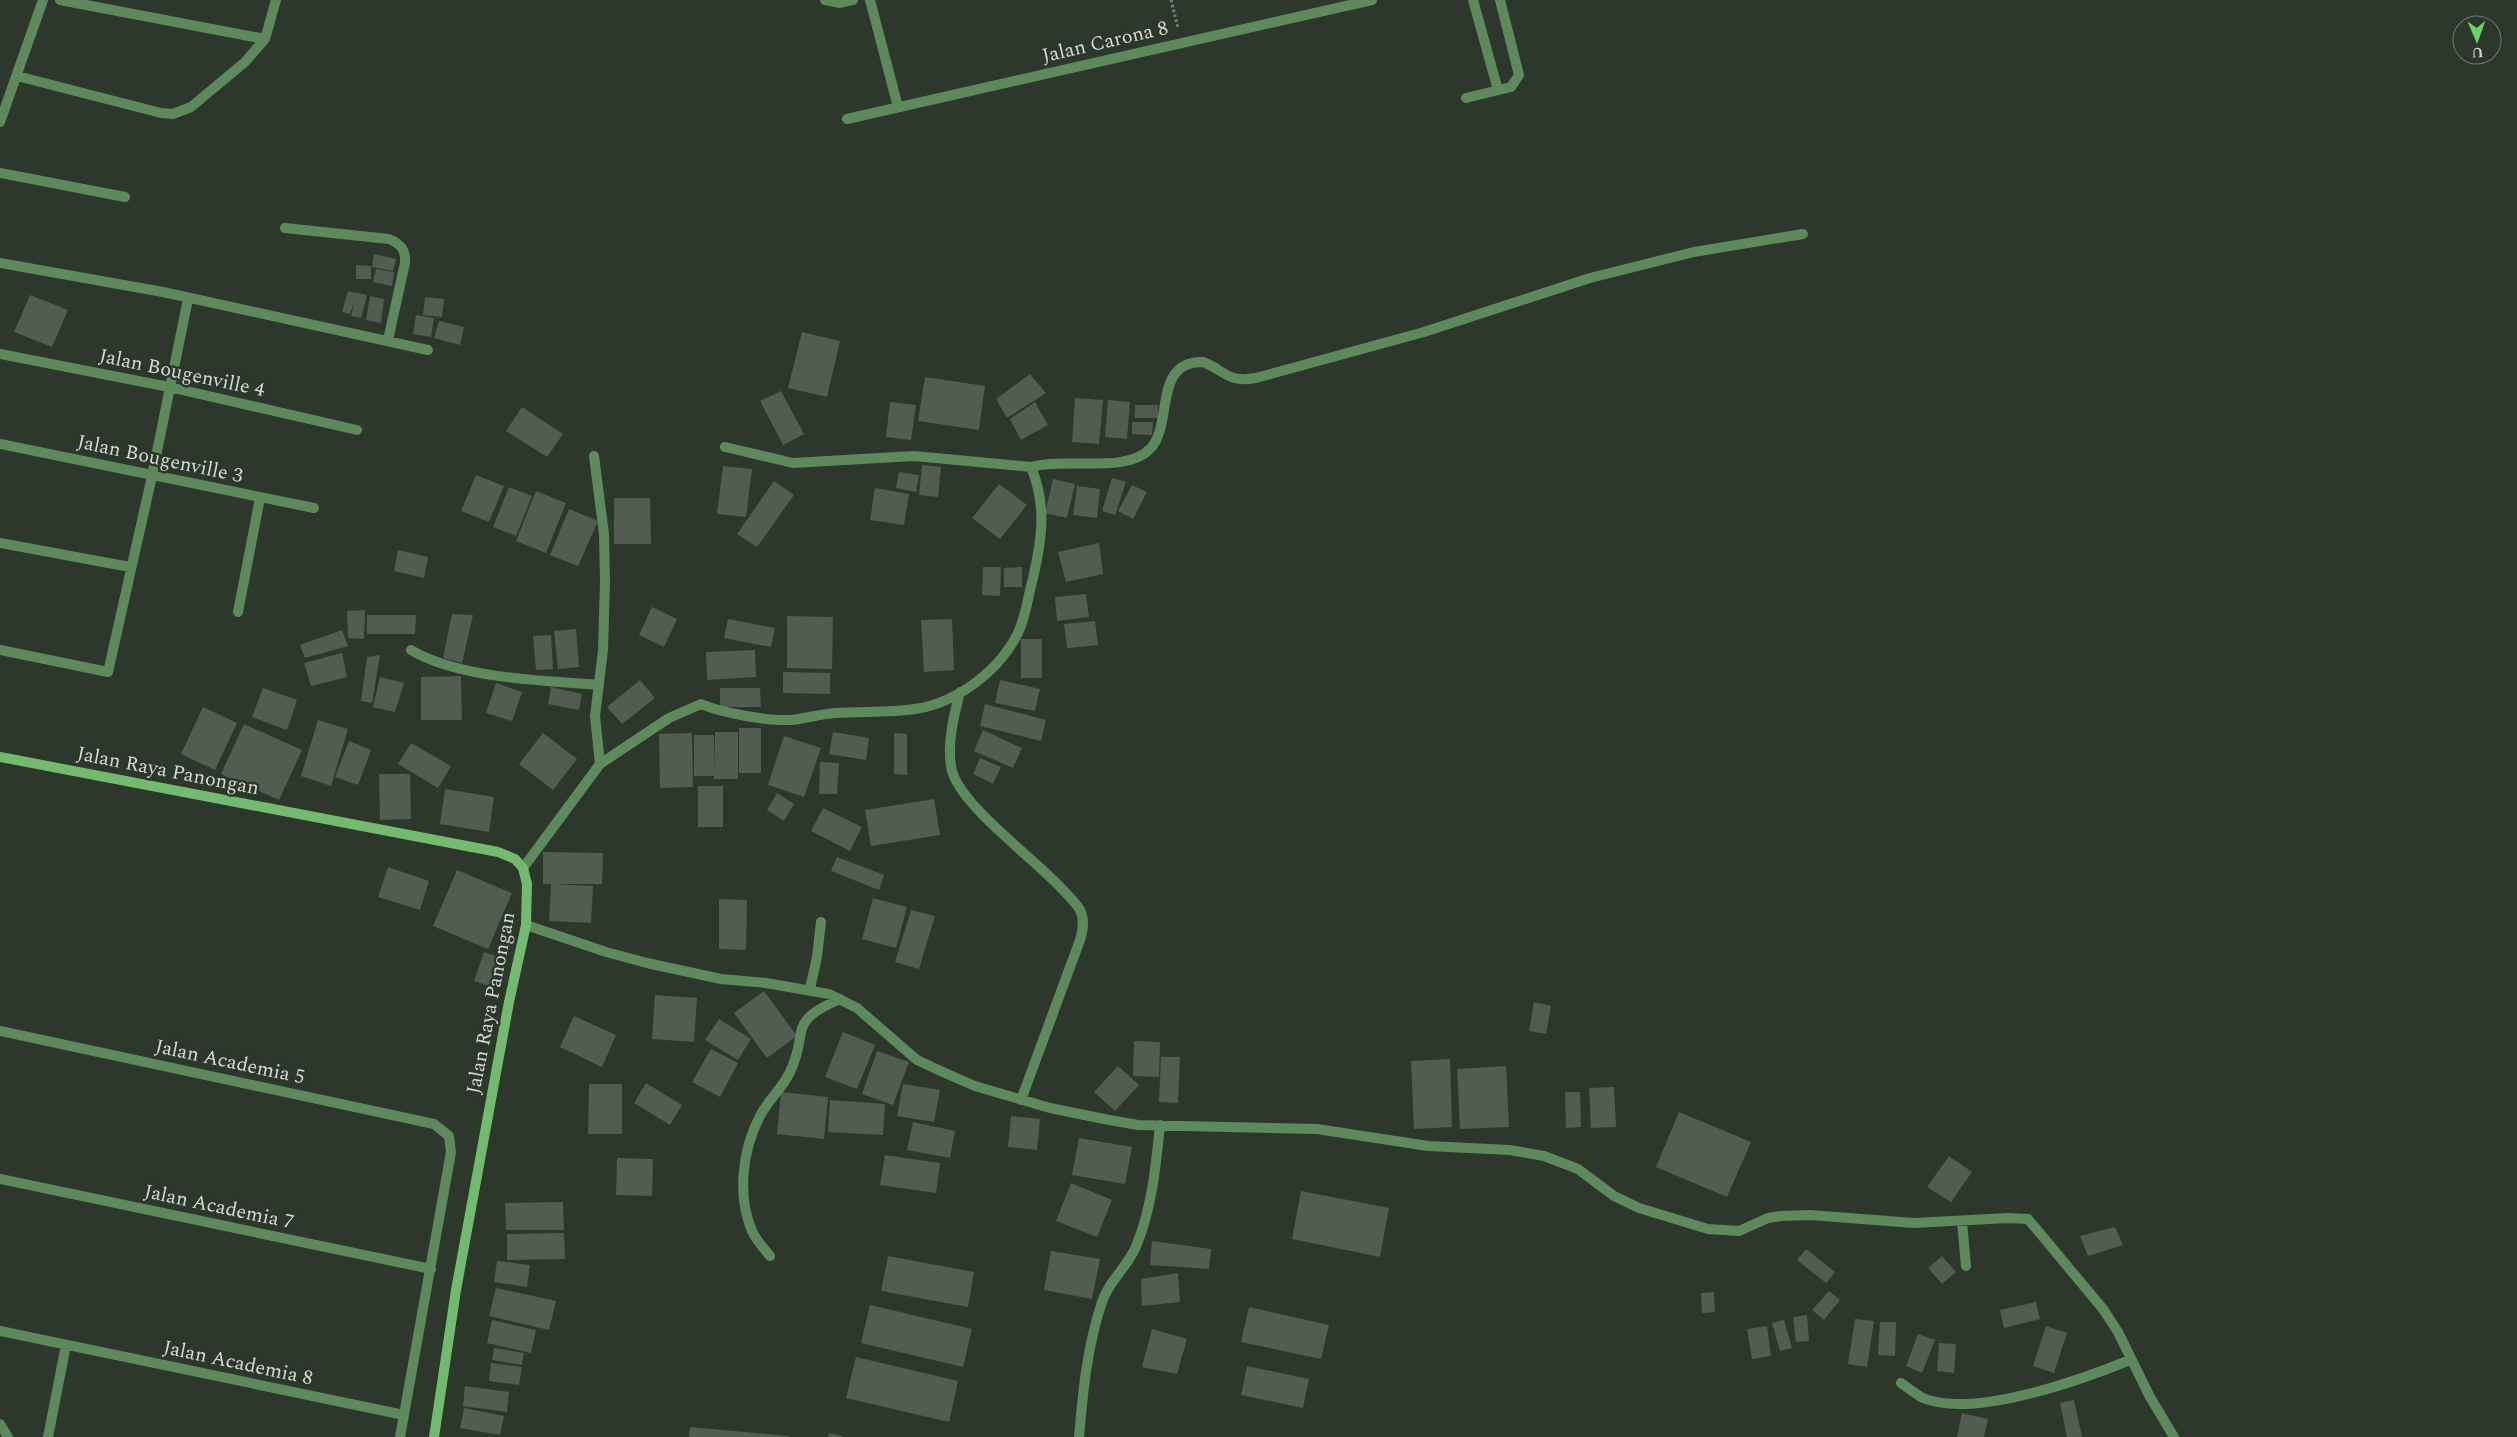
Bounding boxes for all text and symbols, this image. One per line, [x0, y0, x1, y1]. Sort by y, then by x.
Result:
street label: Jalan Carona 8 [1039, 13, 1171, 71]
north arrow [2452, 15, 2502, 65]
text: U [2471, 42, 2484, 63]
street label: Jalan Bougenville 4 [96, 341, 268, 405]
street label: Jalan Bougenville 3 [74, 427, 246, 491]
street label: Jalan Raya Panongan [74, 739, 262, 803]
street label: Jalan Raya Panongan [459, 909, 523, 1097]
street label: Jalan Academia 5 [152, 1032, 308, 1092]
street label: Jalan Academia 7 [141, 1177, 297, 1237]
street label: Jalan Academia 8 [160, 1333, 316, 1393]

